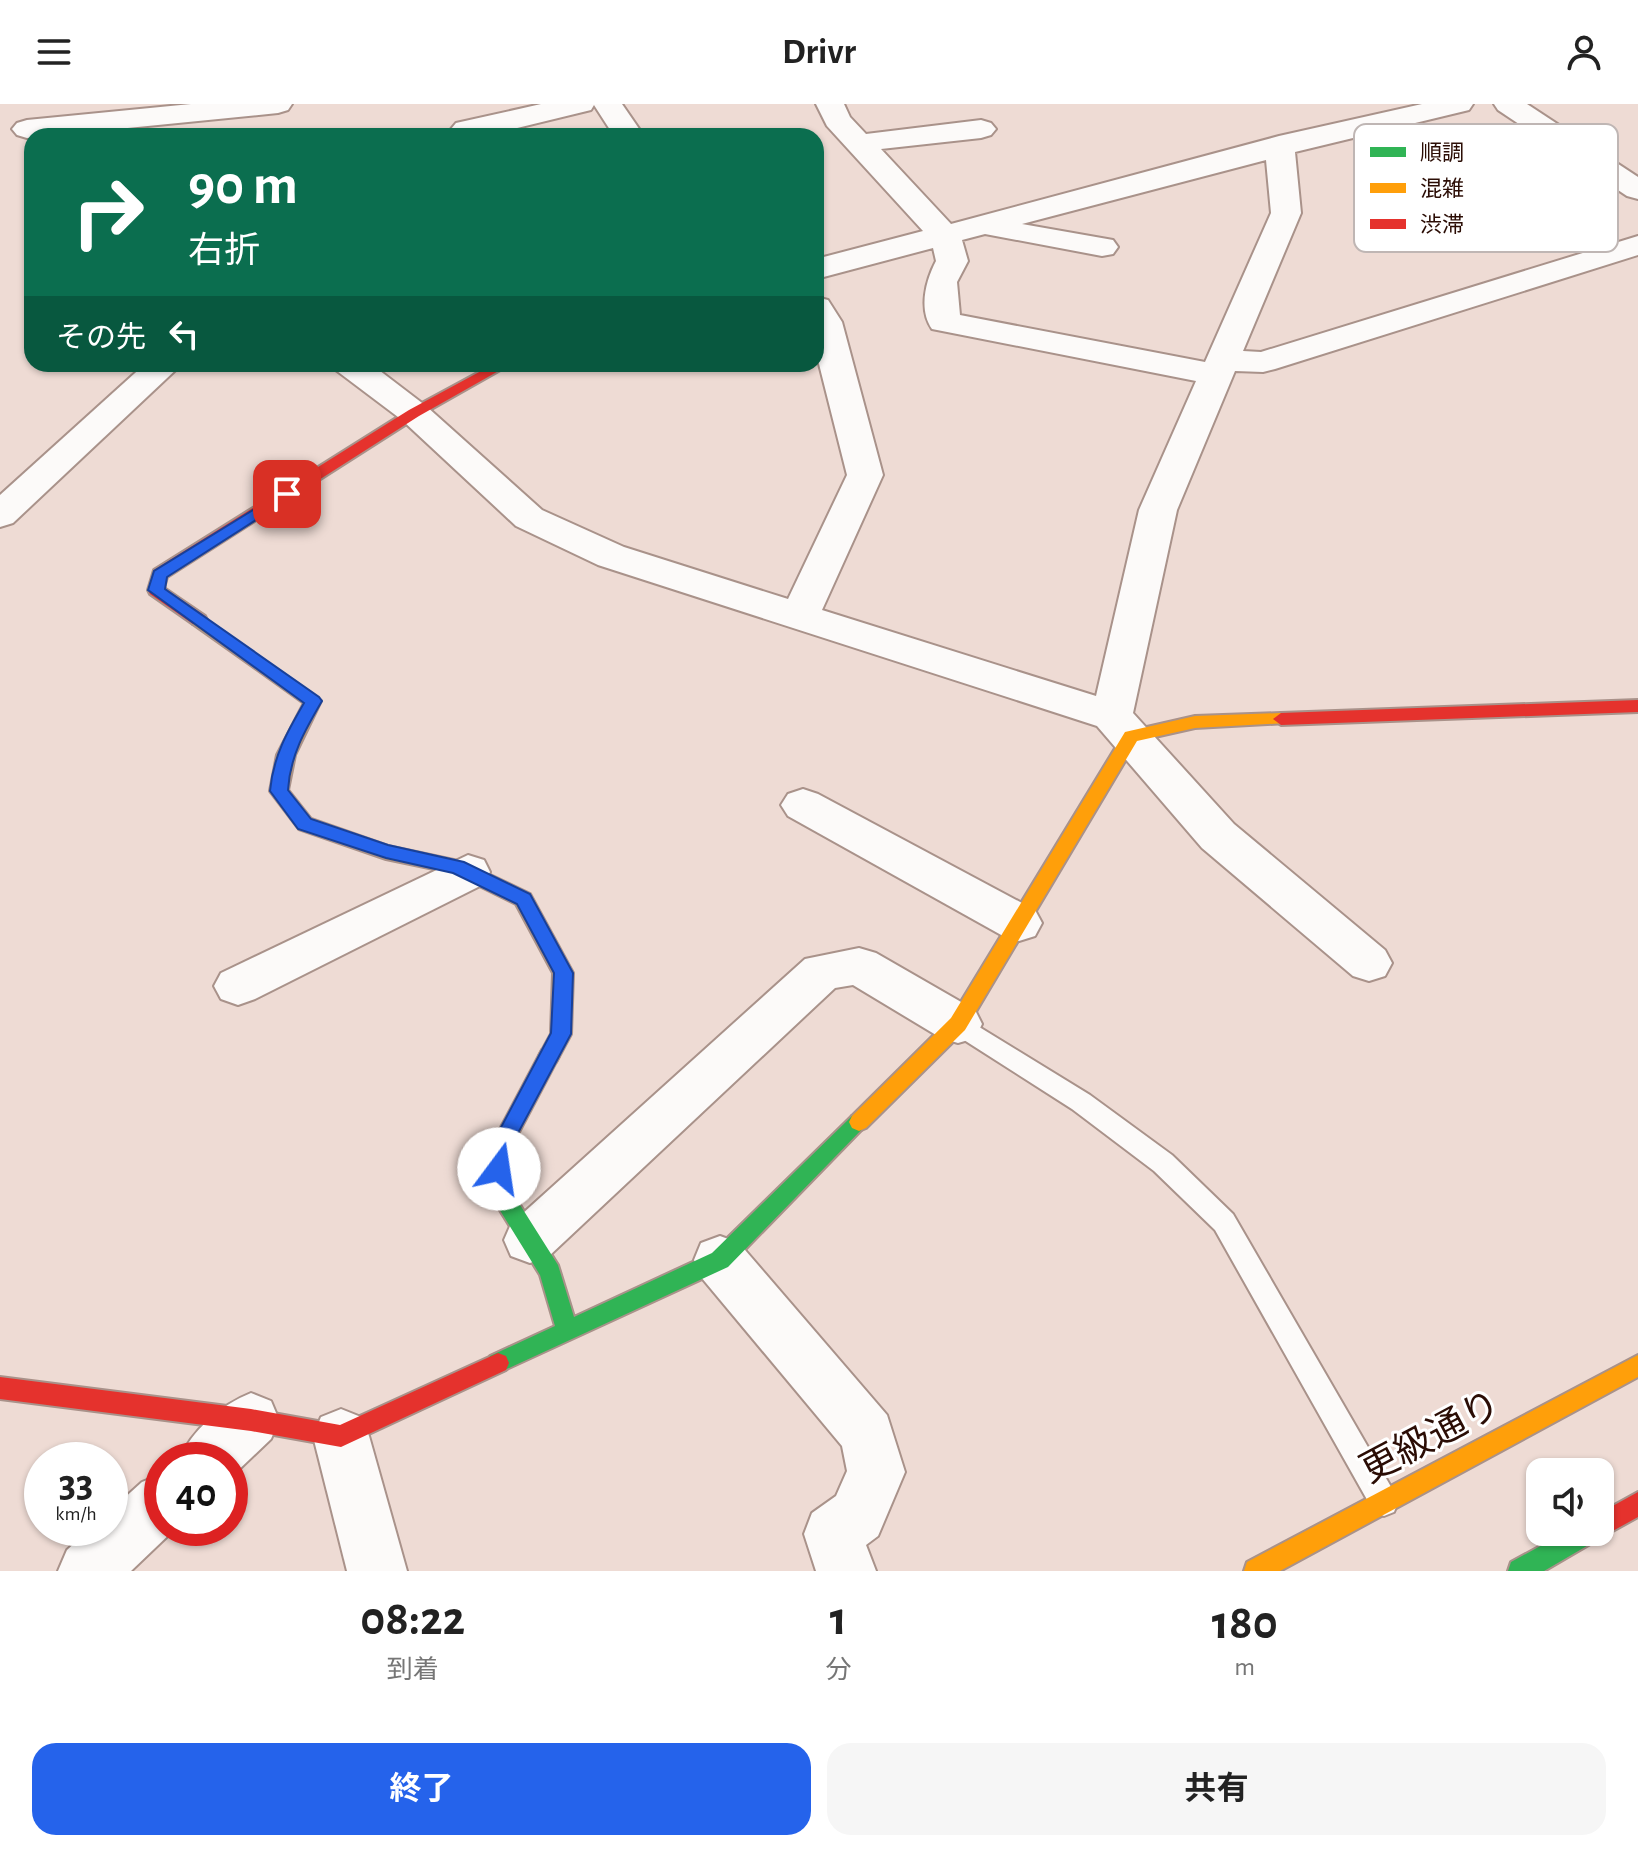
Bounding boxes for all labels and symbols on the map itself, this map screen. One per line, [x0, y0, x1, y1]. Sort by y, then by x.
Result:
legend [1354, 124, 1618, 252]
text: 順調 [1420, 142, 1464, 164]
text: 混雑 [1420, 177, 1464, 200]
text: 渋滞 [1420, 213, 1464, 236]
pin [253, 460, 321, 528]
position arrow [457, 1127, 541, 1211]
street label: 更級通り [1354, 1384, 1507, 1490]
speed limit sign: 40 [144, 1442, 248, 1546]

